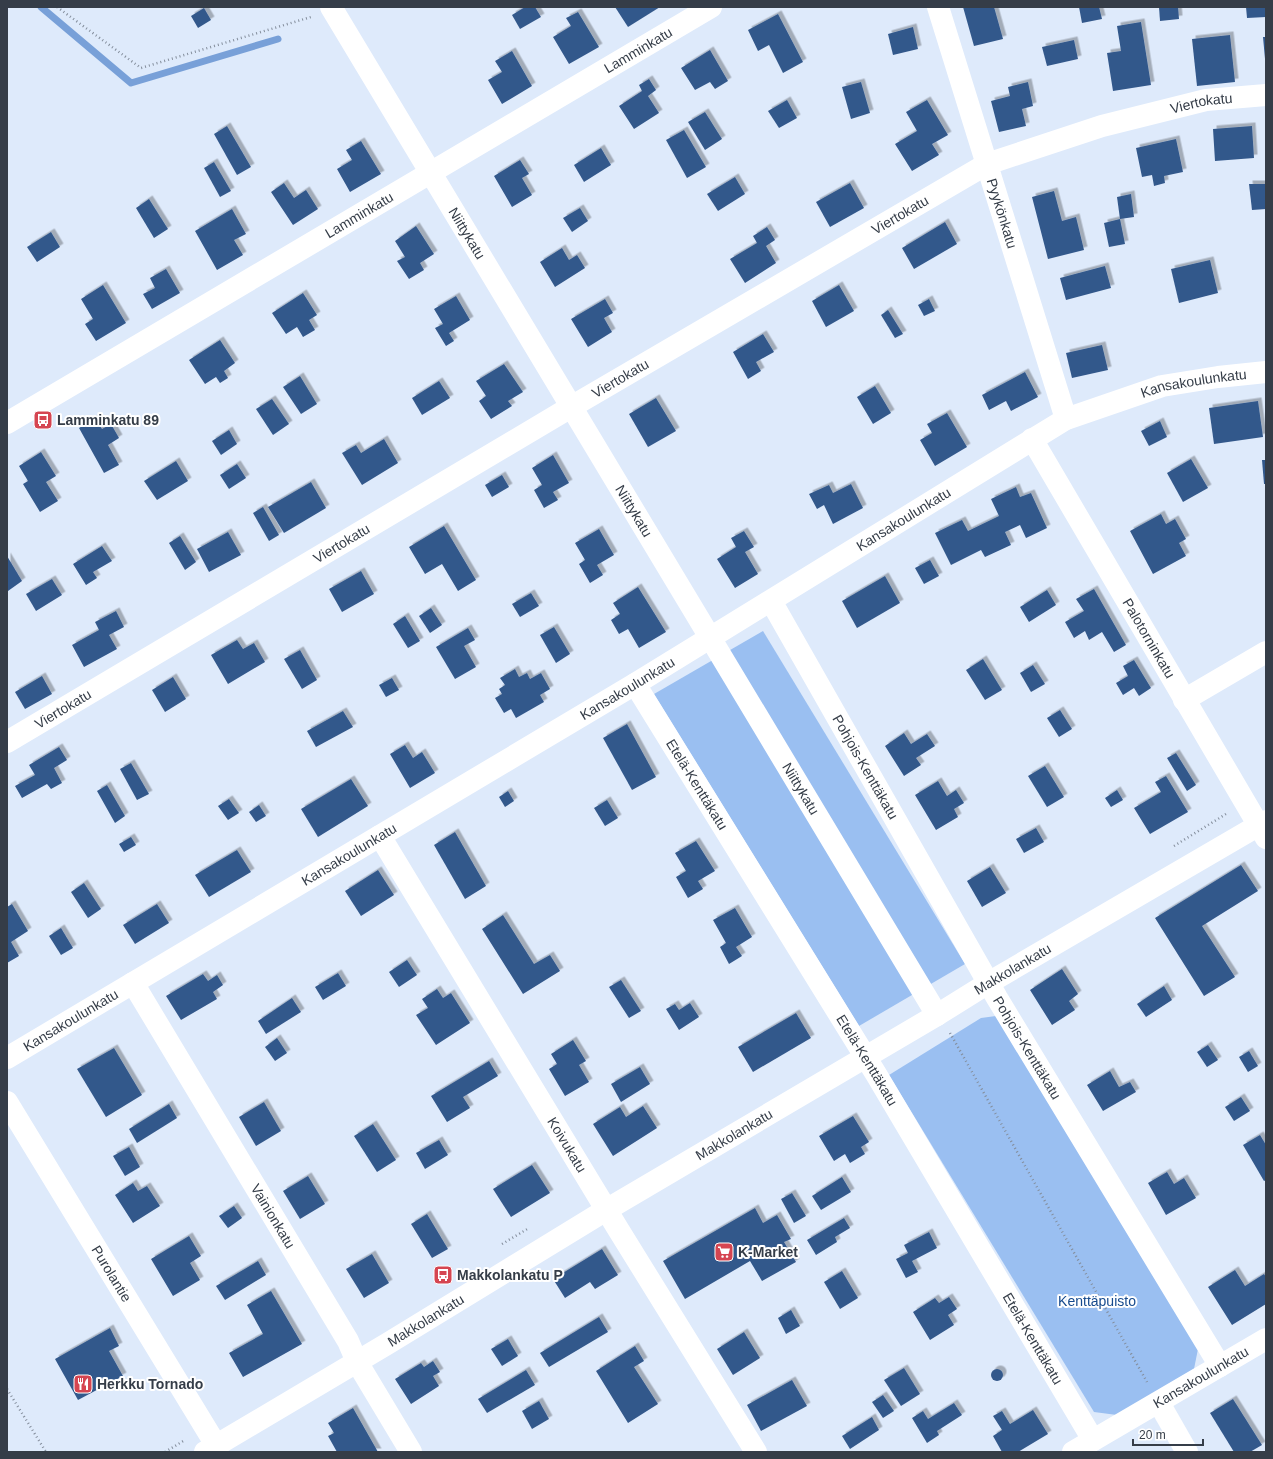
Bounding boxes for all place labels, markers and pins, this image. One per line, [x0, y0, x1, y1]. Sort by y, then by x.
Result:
bus stop icon: Lamminkatu 89 [32, 409, 54, 431]
place label: Lamminkatu 89 [57, 412, 159, 428]
supermarket icon: K-Market [713, 1241, 735, 1263]
place label: K-Market [738, 1244, 798, 1260]
bus stop icon: Makkolankatu P [432, 1264, 454, 1286]
place label: Makkolankatu P [457, 1267, 563, 1283]
restaurant icon: Herkku Tornado [72, 1373, 94, 1395]
place label: Herkku Tornado [97, 1376, 203, 1392]

